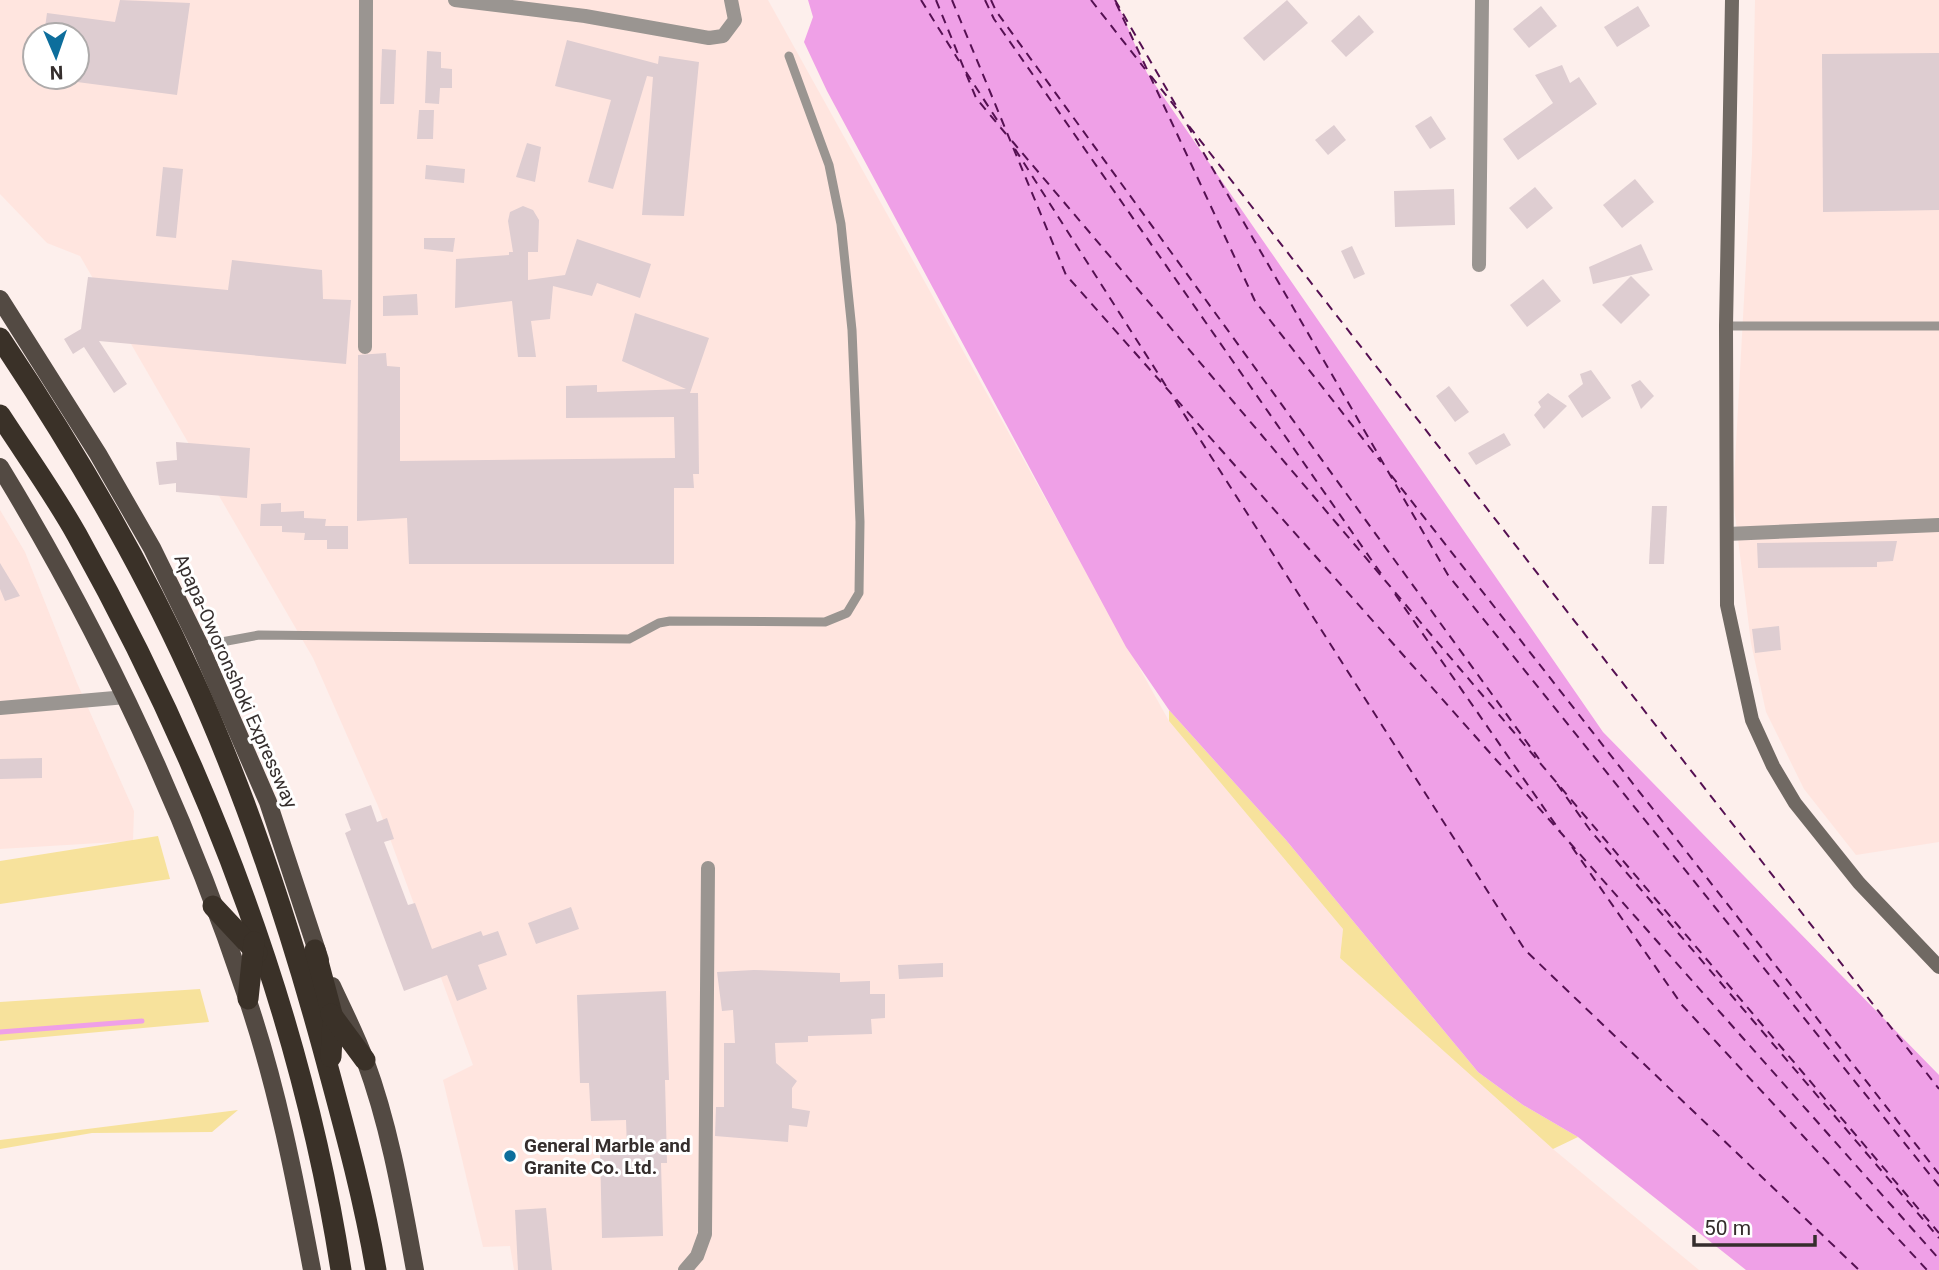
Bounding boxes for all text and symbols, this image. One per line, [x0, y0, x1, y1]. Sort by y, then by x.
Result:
north arrow [21, 21, 91, 91]
text: N [49, 61, 64, 84]
street label: Apapa-Oworonshoki Expressway [169, 550, 303, 812]
place label: General Marble and Granite Co. Ltd. [524, 1134, 691, 1179]
marker: General Marble and Granite Co. Ltd. [502, 1148, 518, 1164]
scale bar [1694, 1204, 1815, 1248]
text: 50 m [1704, 1216, 1751, 1240]

